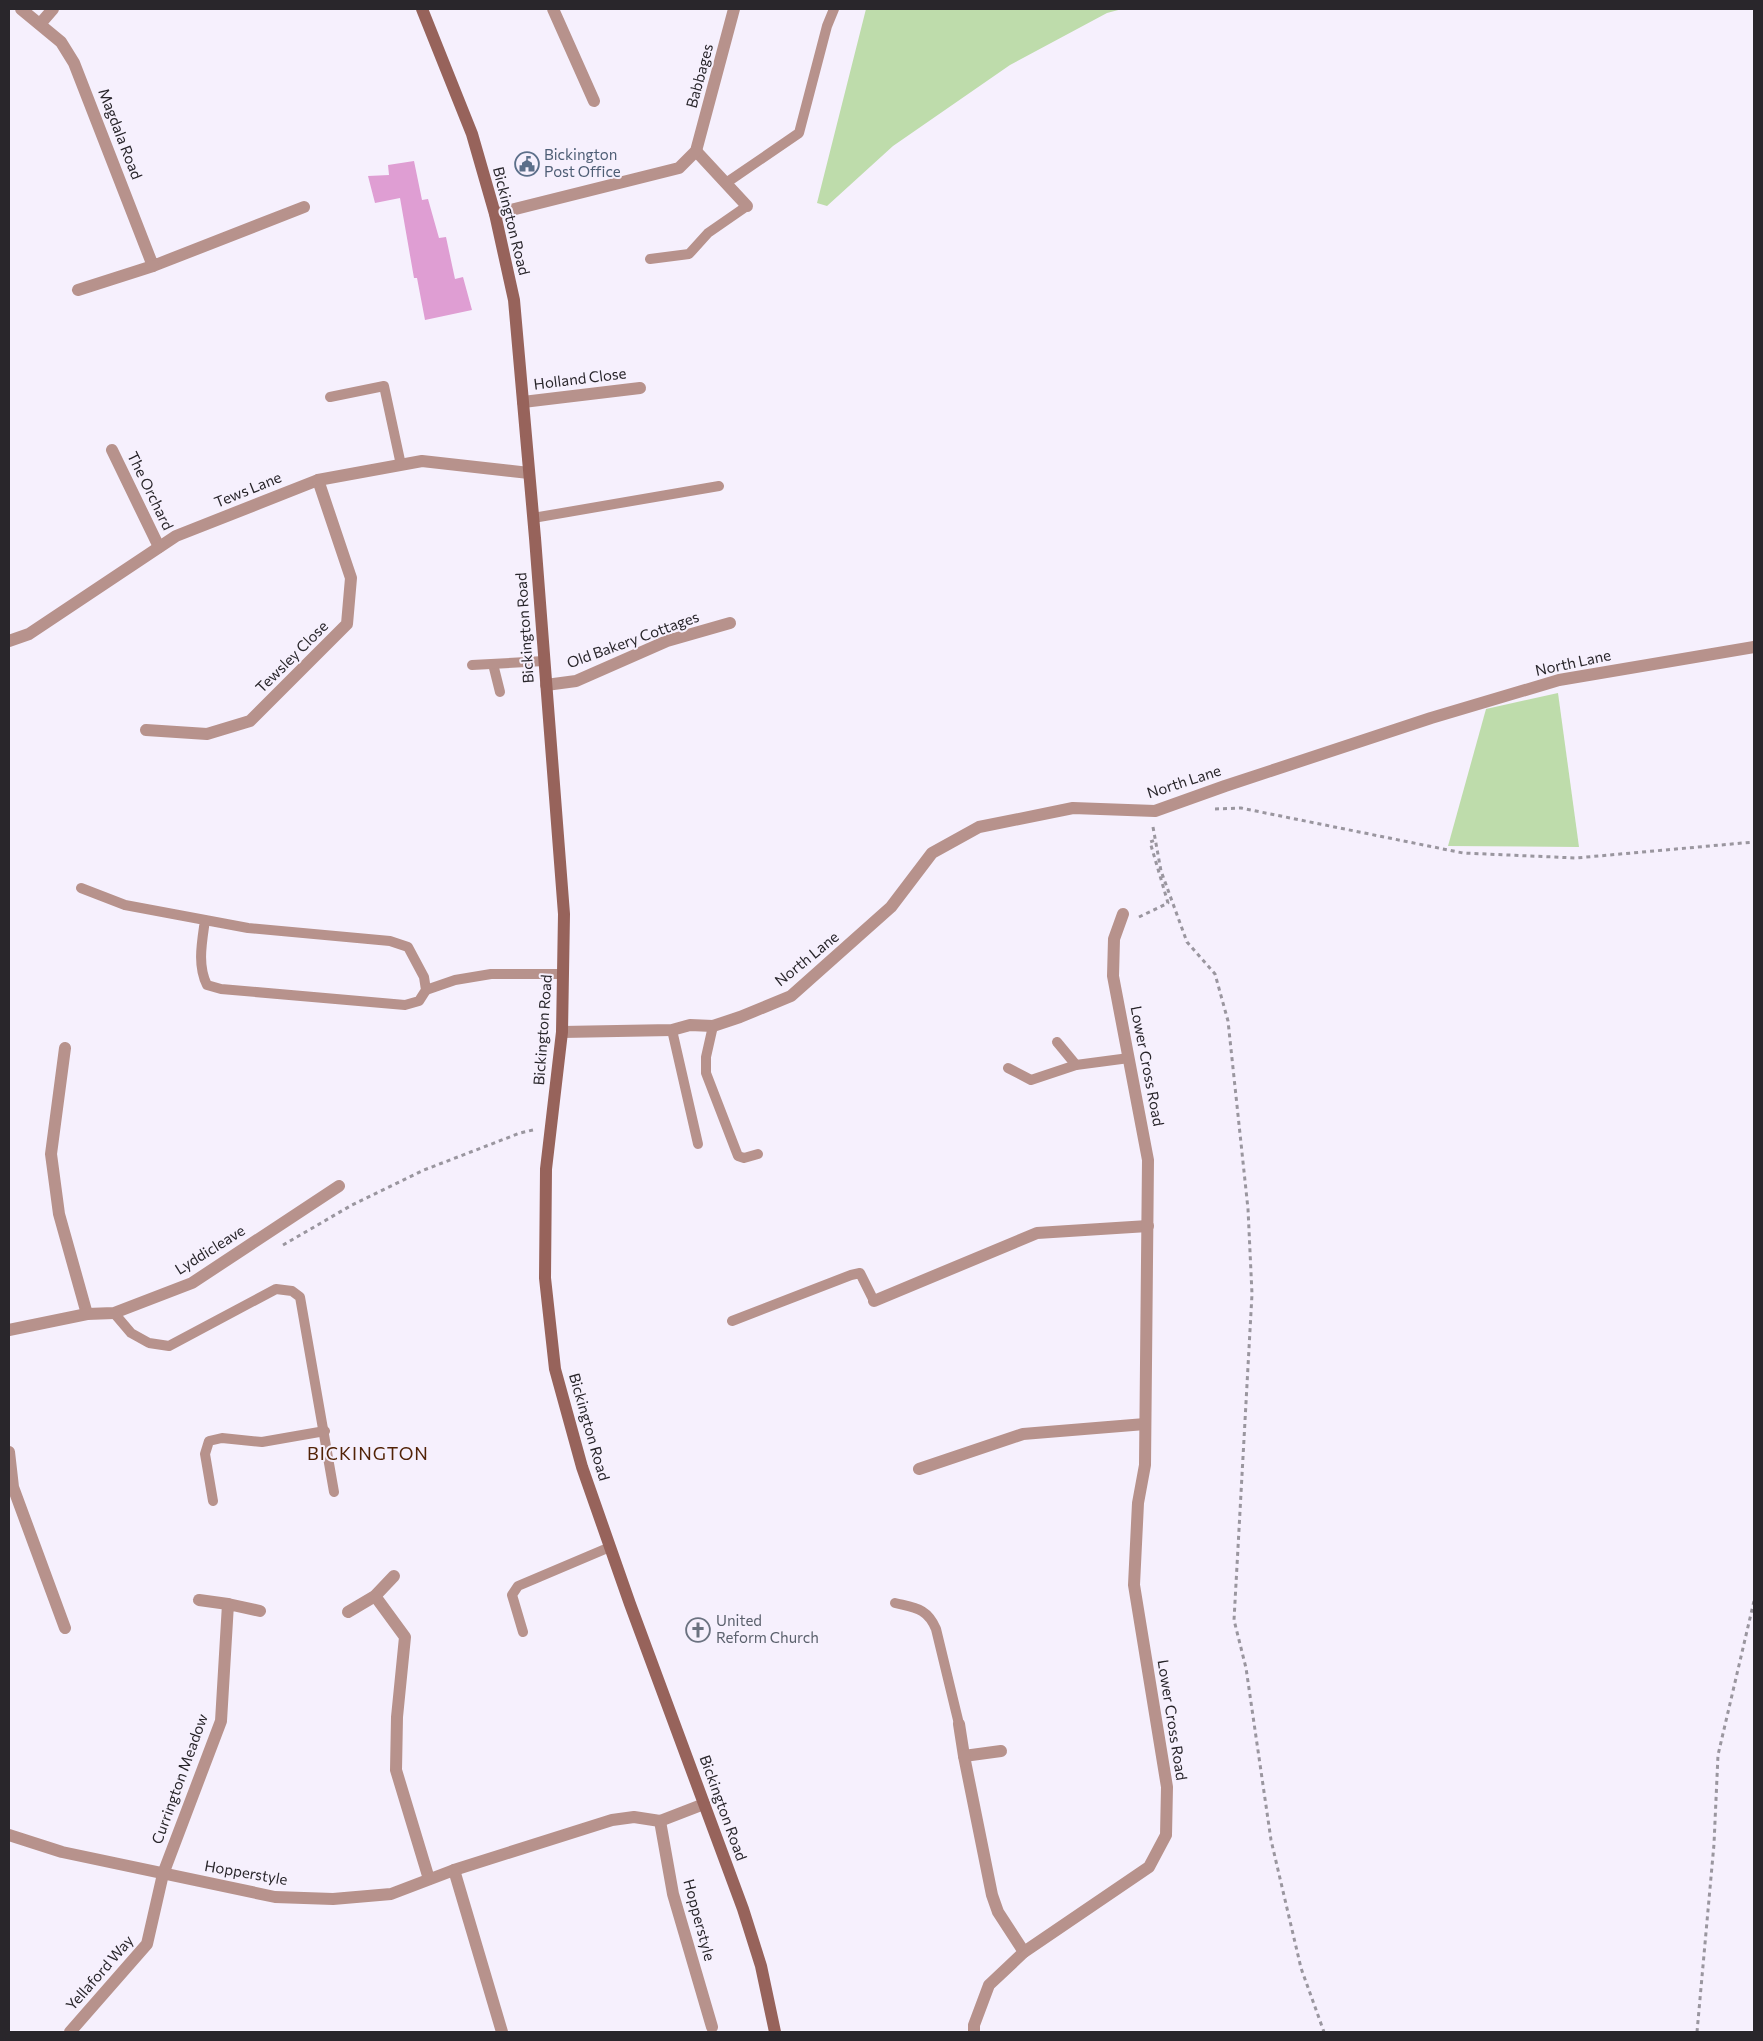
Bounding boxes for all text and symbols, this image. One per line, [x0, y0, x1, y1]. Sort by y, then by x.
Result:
street label: Babbages [682, 41, 716, 110]
street label: Magdala Road [95, 86, 147, 182]
place label: Bickington Post Office [544, 145, 621, 180]
public building icon: Bickington Post Office [514, 151, 540, 177]
street label: Bickington Road [490, 165, 534, 277]
street label: Holland Close [532, 363, 627, 393]
street label: The Orchard [124, 448, 178, 533]
street label: Tews Lane [211, 467, 284, 511]
street label: Bickington Road [511, 572, 537, 684]
street label: Old Bakery Cottages [564, 607, 701, 671]
street label: Tewsley Close [251, 616, 331, 696]
street label: North Lane [1533, 645, 1612, 679]
street label: North Lane [1144, 761, 1223, 801]
street label: North Lane [771, 927, 842, 989]
street label: Bickington Road [529, 974, 555, 1086]
street label: Lower Cross Road [1127, 1004, 1168, 1127]
street label: Lyddicleave [171, 1221, 248, 1278]
street label: Bickington Road [566, 1371, 614, 1483]
district label: BICKINGTON [307, 1442, 429, 1464]
place label: United Reform Church [716, 1611, 819, 1646]
church icon: United Reform Church [685, 1617, 711, 1643]
street label: Lower Cross Road [1155, 1658, 1191, 1782]
street label: Currington Meadow [147, 1711, 211, 1846]
street label: Bickington Road [696, 1752, 751, 1863]
street label: Hopperstyle [203, 1856, 289, 1888]
street label: Hopperstyle [680, 1877, 720, 1963]
street label: Yellaford Way [62, 1931, 137, 2014]

